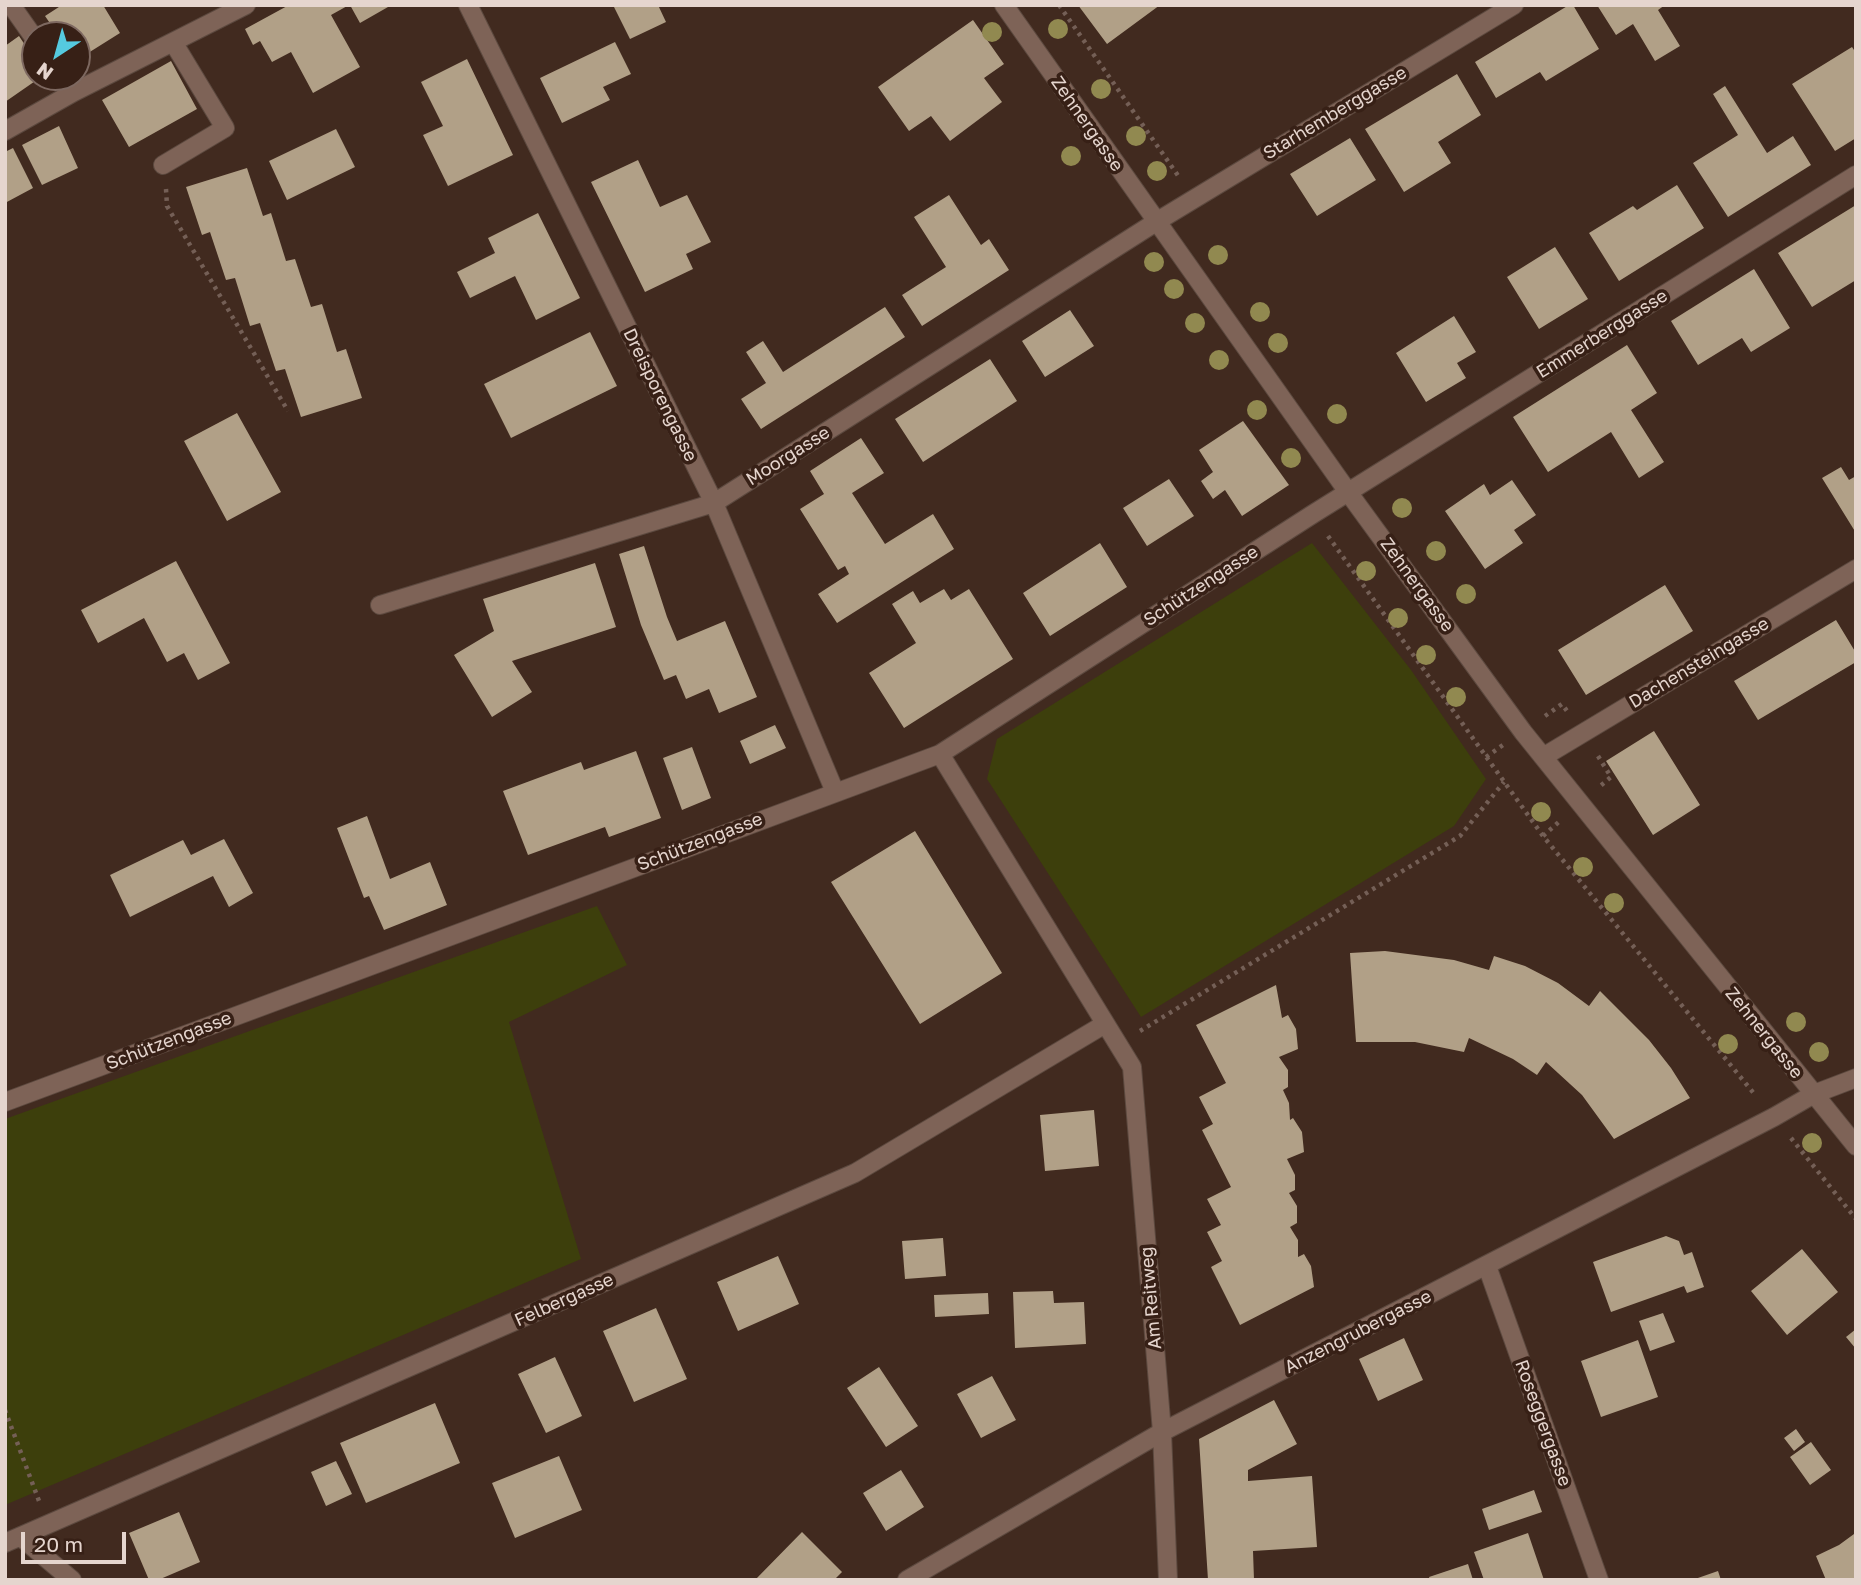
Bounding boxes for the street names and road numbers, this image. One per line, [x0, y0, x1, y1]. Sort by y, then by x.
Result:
street label: Starhemberggasse [1260, 62, 1410, 164]
street label: Zehnergasse [1046, 72, 1128, 176]
street label: Emmerberggasse [1532, 285, 1672, 383]
street label: Dreisporengasse [618, 325, 702, 465]
street label: Moorgasse [742, 422, 834, 490]
street label: Zehnergasse [1376, 534, 1458, 636]
street label: Schützengasse [1140, 541, 1262, 631]
street label: Dachensteingasse [1625, 613, 1773, 713]
street label: Schützengasse [634, 808, 766, 876]
street label: Zehnergasse [1721, 983, 1807, 1083]
street label: Schützengasse [103, 1007, 235, 1075]
street label: Am Reitweg [1136, 1246, 1166, 1350]
street label: Felbergasse [511, 1269, 617, 1331]
street label: Anzengrubergasse [1281, 1286, 1435, 1378]
street label: Roseggergasse [1510, 1357, 1576, 1489]

